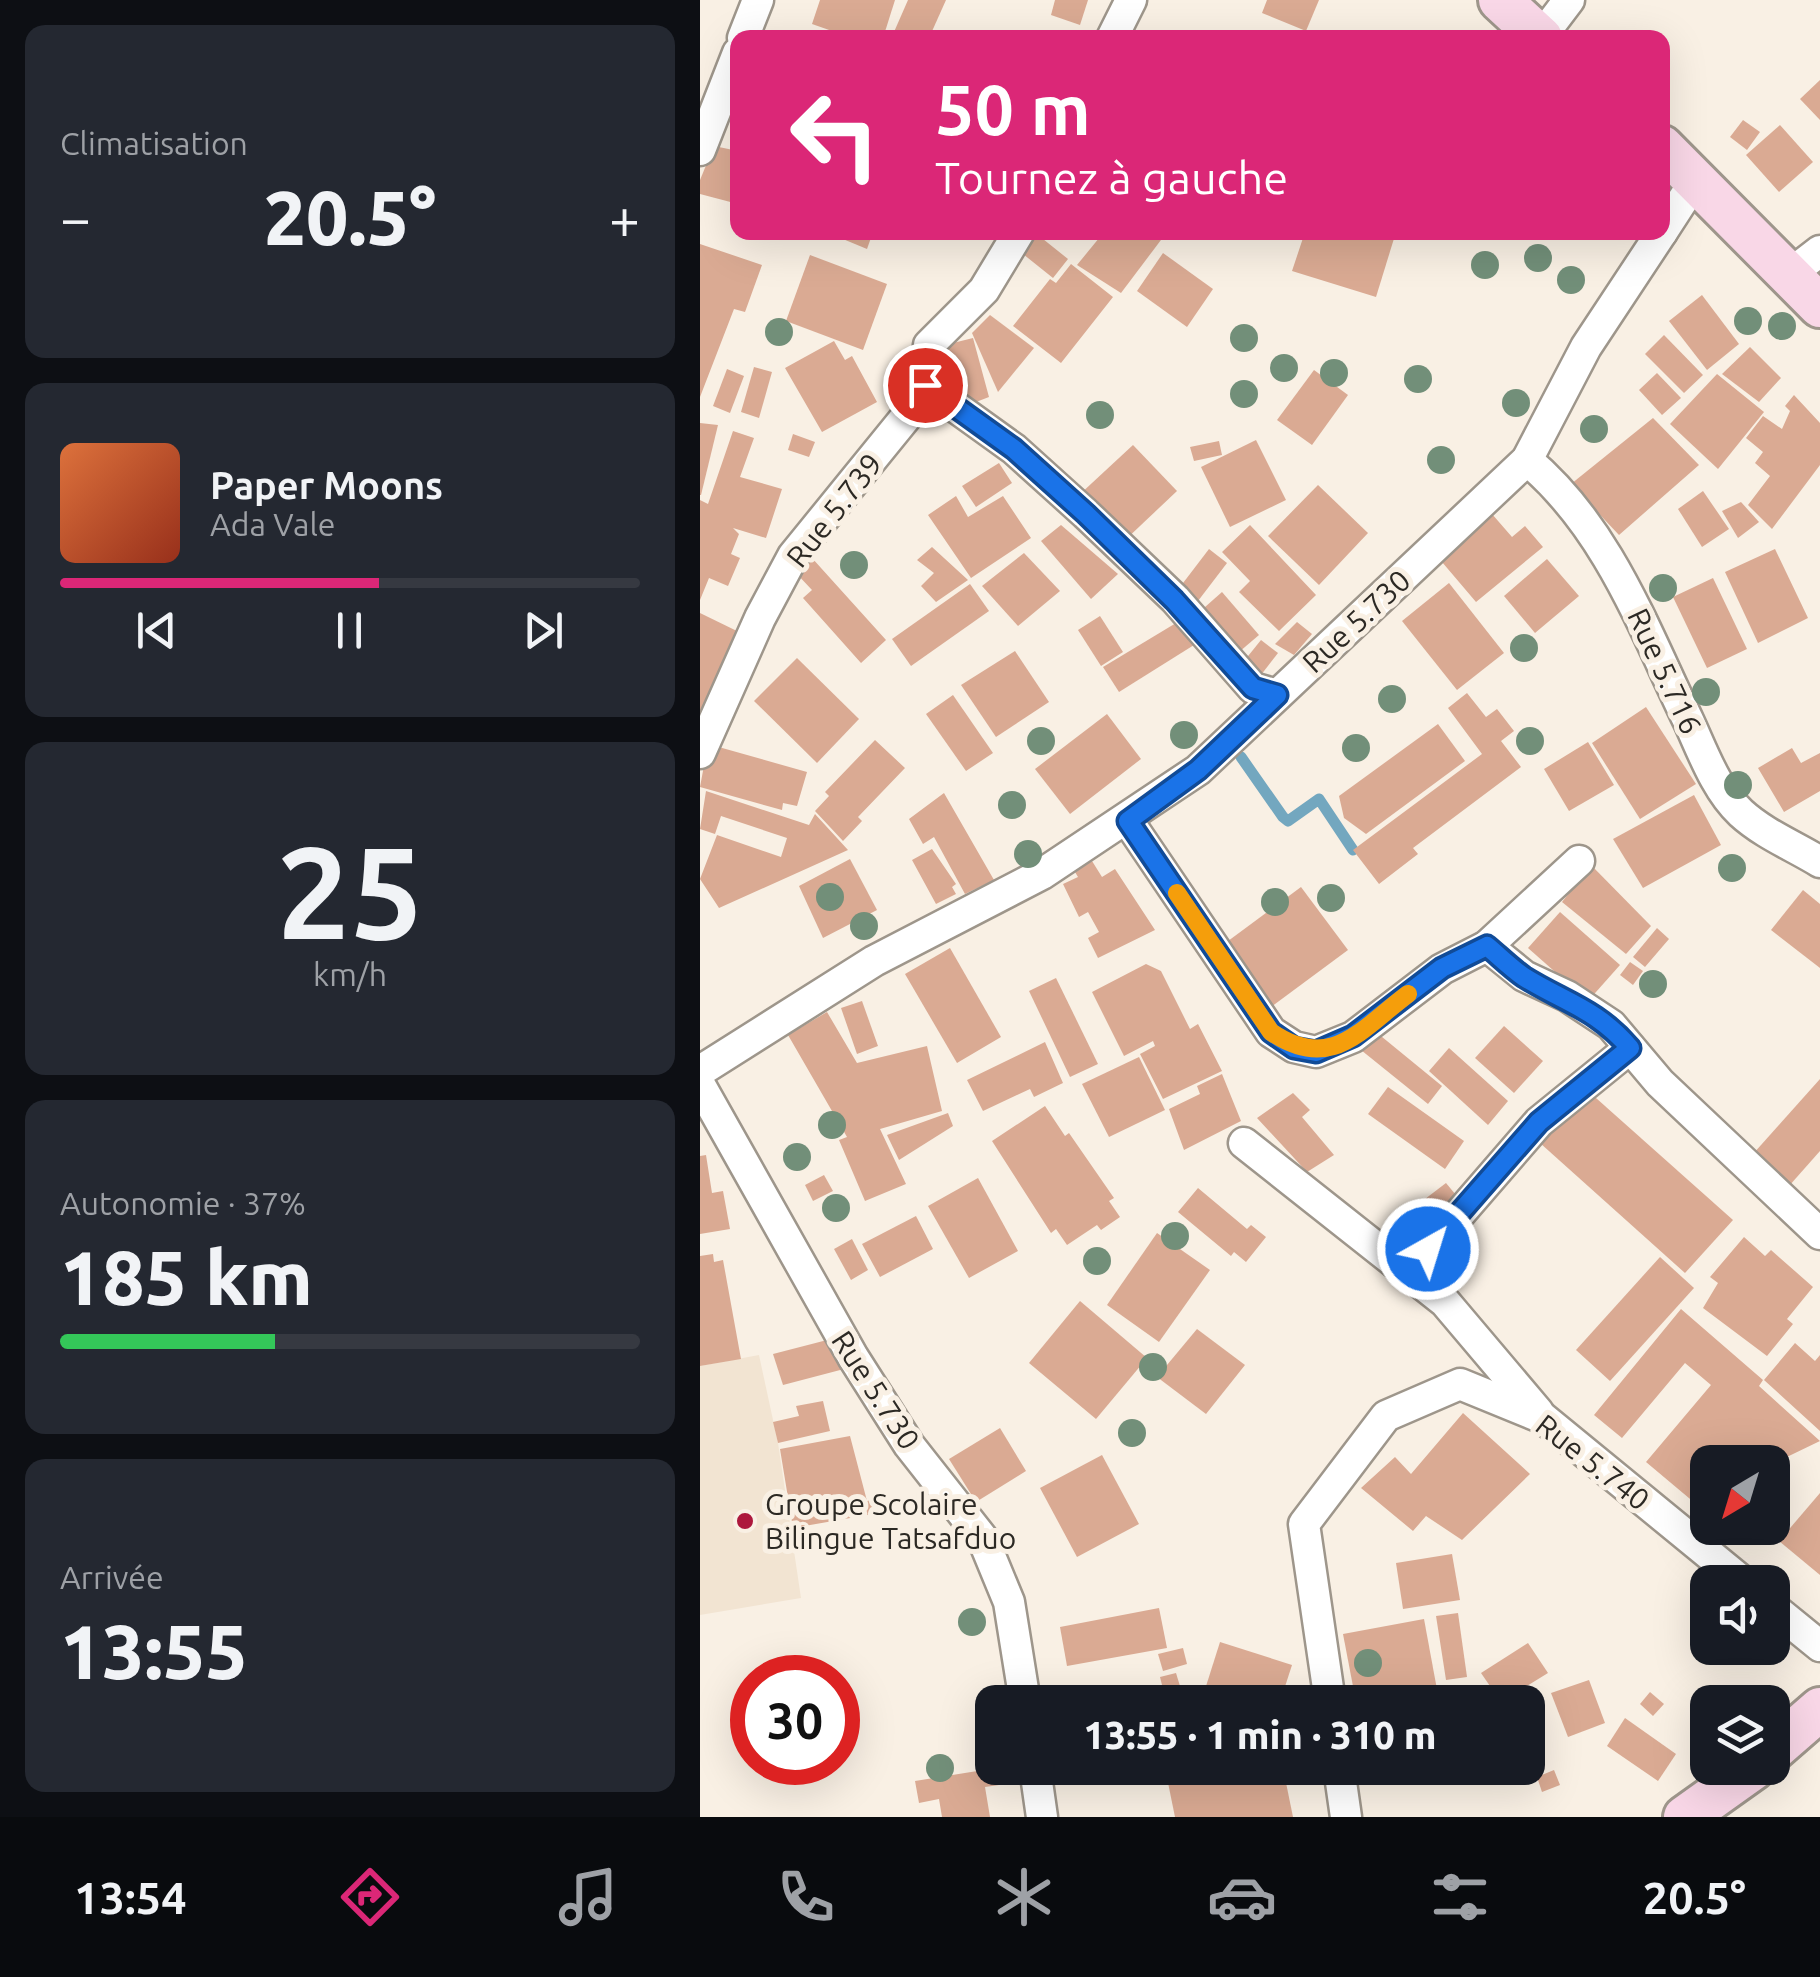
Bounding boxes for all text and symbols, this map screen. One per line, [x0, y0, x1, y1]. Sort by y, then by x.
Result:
icon: left [770, 70, 900, 200]
text: 50 m [935, 70, 1091, 148]
text: Climatisation [60, 125, 248, 161]
text: Tournez à gauche [935, 152, 1288, 203]
text: 20.5° [264, 175, 436, 259]
text: − [60, 187, 91, 248]
text: + [609, 187, 640, 248]
pin [883, 343, 968, 428]
icon: arrive [898, 358, 953, 413]
street label: Rue 5.739 [779, 447, 889, 573]
text: Paper Moons [210, 464, 443, 506]
text: Ada Vale [210, 506, 336, 542]
street label: Rue 5.730 [1295, 563, 1417, 679]
icon: previous [129, 603, 184, 658]
icon: pause [322, 603, 377, 658]
icon: next [516, 603, 571, 658]
street label: Rue 5.716 [1621, 603, 1709, 739]
text: 25 [277, 818, 423, 964]
text: km/h [313, 956, 387, 992]
text: Autonomie · 37% [60, 1185, 306, 1221]
position arrow [1376, 1197, 1480, 1301]
text: 185 km [60, 1235, 313, 1319]
street label: Rue 5.730 [825, 1324, 927, 1456]
street label: Rue 5.740 [1530, 1407, 1656, 1517]
north arrow [1690, 1445, 1790, 1545]
map controls [1690, 1445, 1790, 1785]
place label: Groupe Scolaire Bilingue Tatsafduo [765, 1487, 1016, 1555]
marker: Groupe Scolaire Bilingue Tatsafduo [734, 1510, 756, 1532]
text: Arrivée [60, 1559, 164, 1595]
button: sound [1690, 1565, 1790, 1665]
text: 13:55 [60, 1609, 248, 1693]
speed limit sign: 30 [730, 1655, 860, 1785]
button: layers [1690, 1685, 1790, 1785]
text: 13:55 · 1 min · 310 m [1083, 1714, 1437, 1756]
icon: directions [335, 1862, 405, 1932]
icon: music [553, 1862, 623, 1932]
icon: phone [771, 1862, 841, 1932]
icon: climate [989, 1862, 1059, 1932]
icon: car [1207, 1862, 1277, 1932]
icon: filters [1425, 1862, 1495, 1932]
text: 13:54 [74, 1872, 187, 1923]
text: 20.5° [1643, 1872, 1746, 1923]

